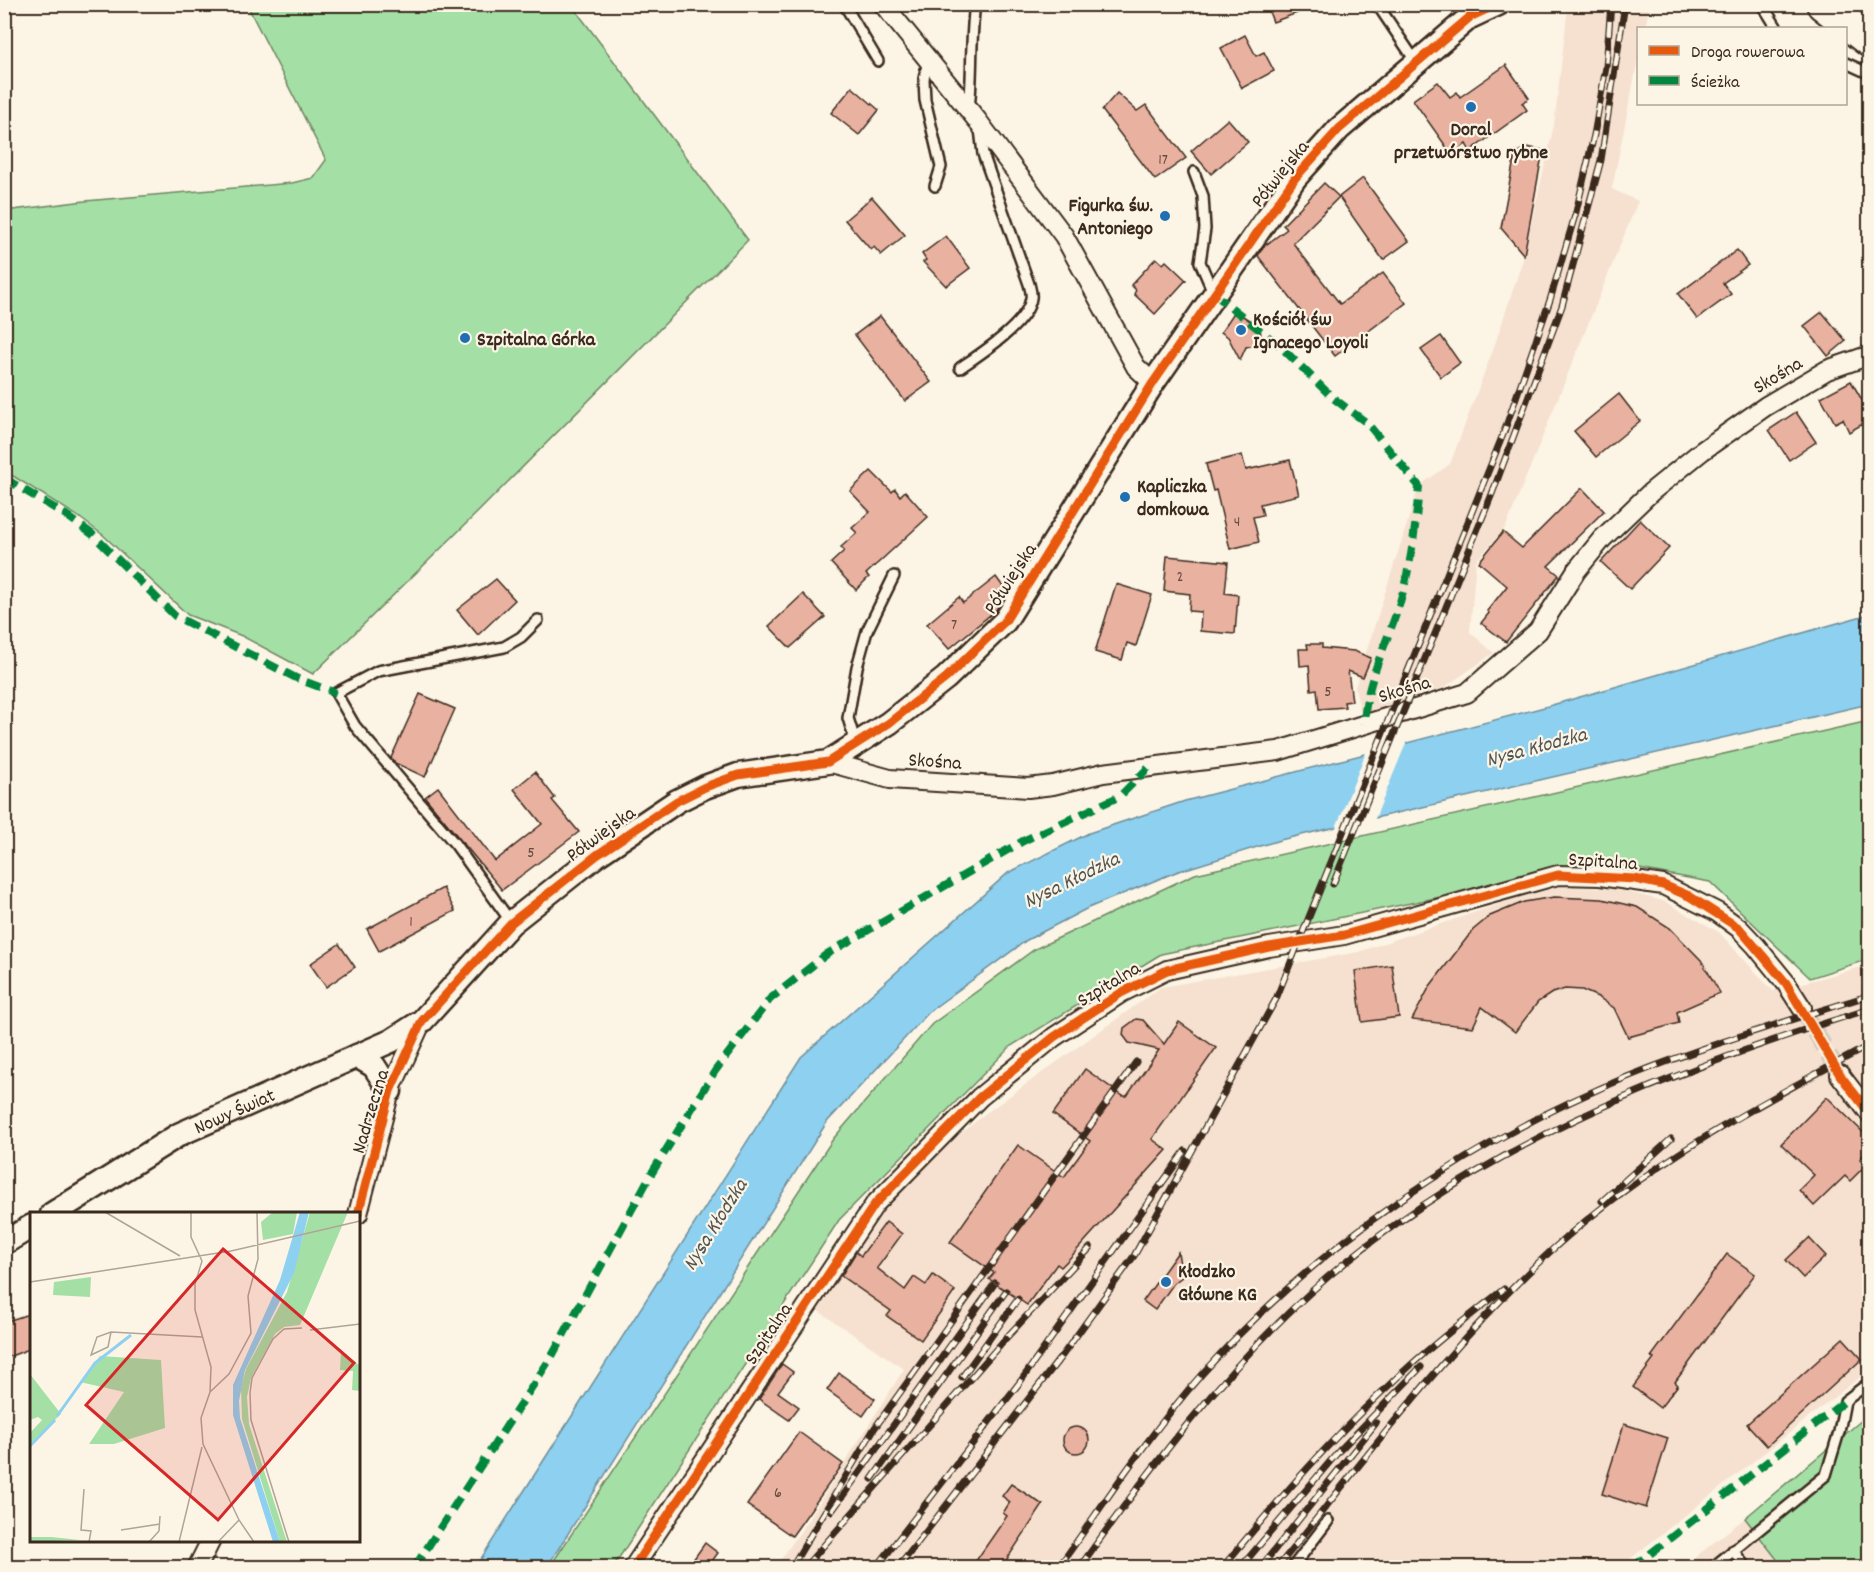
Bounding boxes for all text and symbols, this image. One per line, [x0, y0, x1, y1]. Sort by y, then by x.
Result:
legend [1637, 27, 1847, 105]
text: Droga rowerowa [1691, 41, 1805, 66]
text: Ścieżka [1691, 71, 1740, 96]
marker: Doral przetwórstwo rybne [1464, 100, 1478, 114]
place label: Doral przetwórstwo rybne [1394, 117, 1548, 168]
street label: Półwiejska [1245, 135, 1318, 215]
house number: 17 [1158, 149, 1168, 172]
place label: Figurka św. Antoniego [1069, 193, 1153, 244]
marker: Figurka św. Antoniego [1158, 209, 1172, 223]
place label: Kościół św Ignacego Loyoli [1253, 307, 1368, 358]
marker: Kościół św Ignacego Loyoli [1234, 323, 1248, 337]
place label: Szpitalna Górka [477, 327, 596, 355]
marker: Szpitalna Górka [458, 331, 472, 345]
street label: Skośna [1749, 351, 1809, 402]
place label: Kapliczka domkowa [1137, 474, 1209, 525]
marker: Kapliczka domkowa [1118, 490, 1132, 504]
house number: 4 [1234, 511, 1240, 534]
street label: Półwiejska [978, 538, 1045, 621]
house number: 2 [1177, 566, 1184, 589]
house number: 7 [951, 614, 957, 637]
street label: Skośna [1375, 670, 1435, 712]
house number: 5 [1324, 681, 1332, 704]
water label: Nysa Kłodzka [1483, 721, 1592, 777]
street label: Skośna [907, 747, 963, 779]
street label: Półwiejska [561, 800, 643, 870]
house number: 5 [527, 842, 535, 865]
water label: Nysa Kłodzka [1019, 845, 1126, 918]
street label: Szpitalna [1567, 847, 1639, 879]
house number: 1 [409, 911, 413, 934]
street label: Szpitalna [1073, 955, 1147, 1015]
street label: Nadrzeczna [346, 1066, 398, 1157]
street label: Nowy Świat [190, 1083, 280, 1143]
water label: Nysa Kłodzka [677, 1173, 757, 1277]
inset map [30, 1212, 360, 1542]
place label: Kłodzko Główne KG [1178, 1259, 1257, 1310]
marker: Kłodzko Główne KG [1159, 1275, 1173, 1289]
street label: Szpitalna [738, 1298, 801, 1371]
house number: 6 [774, 1482, 782, 1505]

